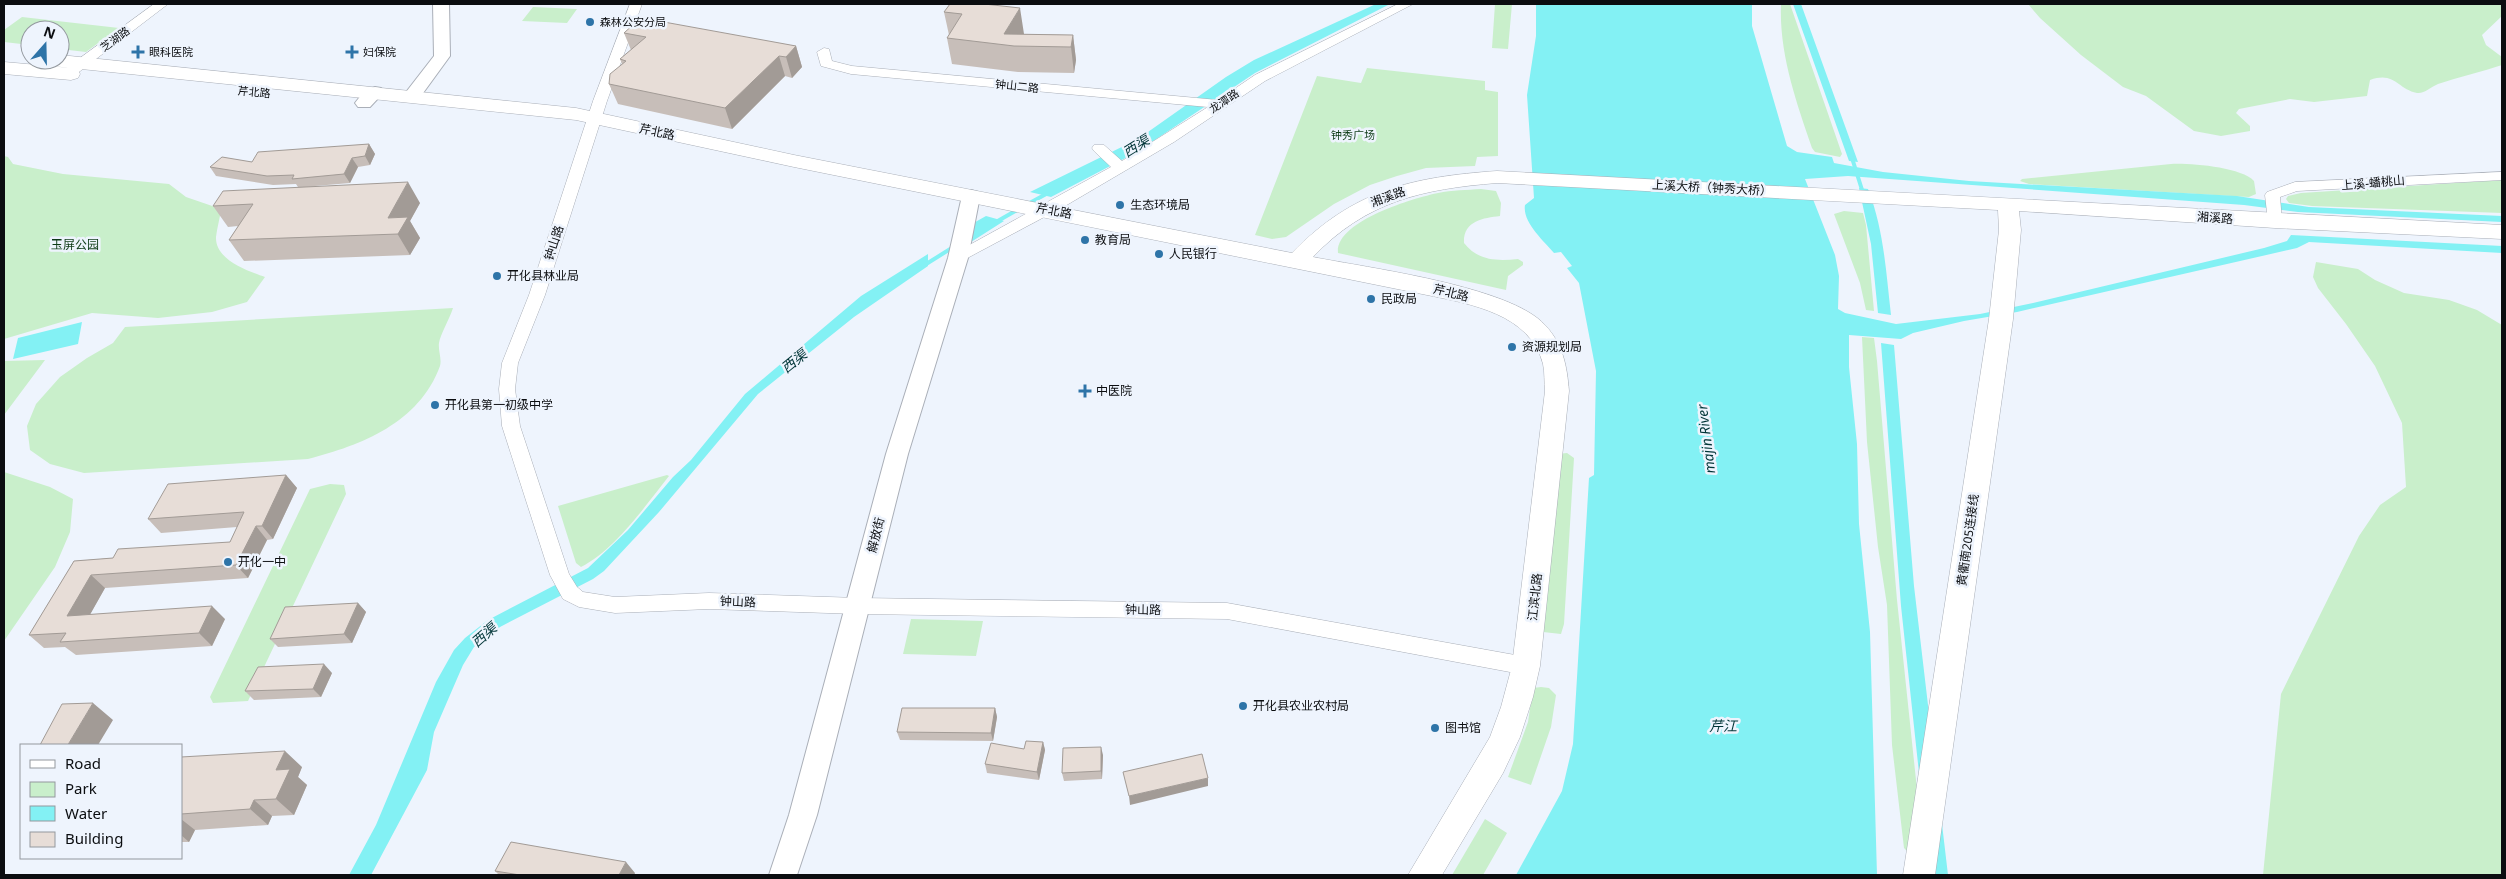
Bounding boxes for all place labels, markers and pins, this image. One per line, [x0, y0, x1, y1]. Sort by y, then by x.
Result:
place label: 森林公安分局 [600, 14, 666, 29]
marker: 森林公安分局 [584, 16, 596, 28]
place label: 眼科医院 [149, 44, 193, 59]
place label: 妇保院 [363, 44, 396, 59]
marker: 眼科医院 [131, 45, 145, 59]
marker: 妇保院 [345, 45, 359, 59]
place label: 生态环境局 [1130, 196, 1190, 213]
marker: 生态环境局 [1114, 199, 1126, 211]
place label: 教育局 [1095, 231, 1131, 248]
marker: 教育局 [1079, 234, 1091, 246]
place label: 人民银行 [1169, 245, 1217, 262]
marker: 人民银行 [1153, 248, 1165, 260]
place label: 开化县林业局 [507, 267, 579, 284]
marker: 开化县林业局 [491, 270, 503, 282]
place label: 民政局 [1381, 290, 1417, 307]
marker: 民政局 [1365, 293, 1377, 305]
place label: 资源规划局 [1522, 338, 1582, 355]
marker: 资源规划局 [1506, 341, 1518, 353]
place label: 中医院 [1096, 382, 1132, 399]
marker: 中医院 [1078, 384, 1092, 398]
place label: 开化县第一初级中学 [445, 396, 553, 413]
marker: 开化县第一初级中学 [429, 399, 441, 411]
place label: 开化一中 [238, 553, 286, 570]
marker: 开化一中 [222, 556, 234, 568]
place label: 开化县农业农村局 [1253, 697, 1349, 714]
marker: 开化县农业农村局 [1237, 700, 1249, 712]
place label: 图书馆 [1445, 719, 1481, 736]
marker: 图书馆 [1429, 722, 1441, 734]

